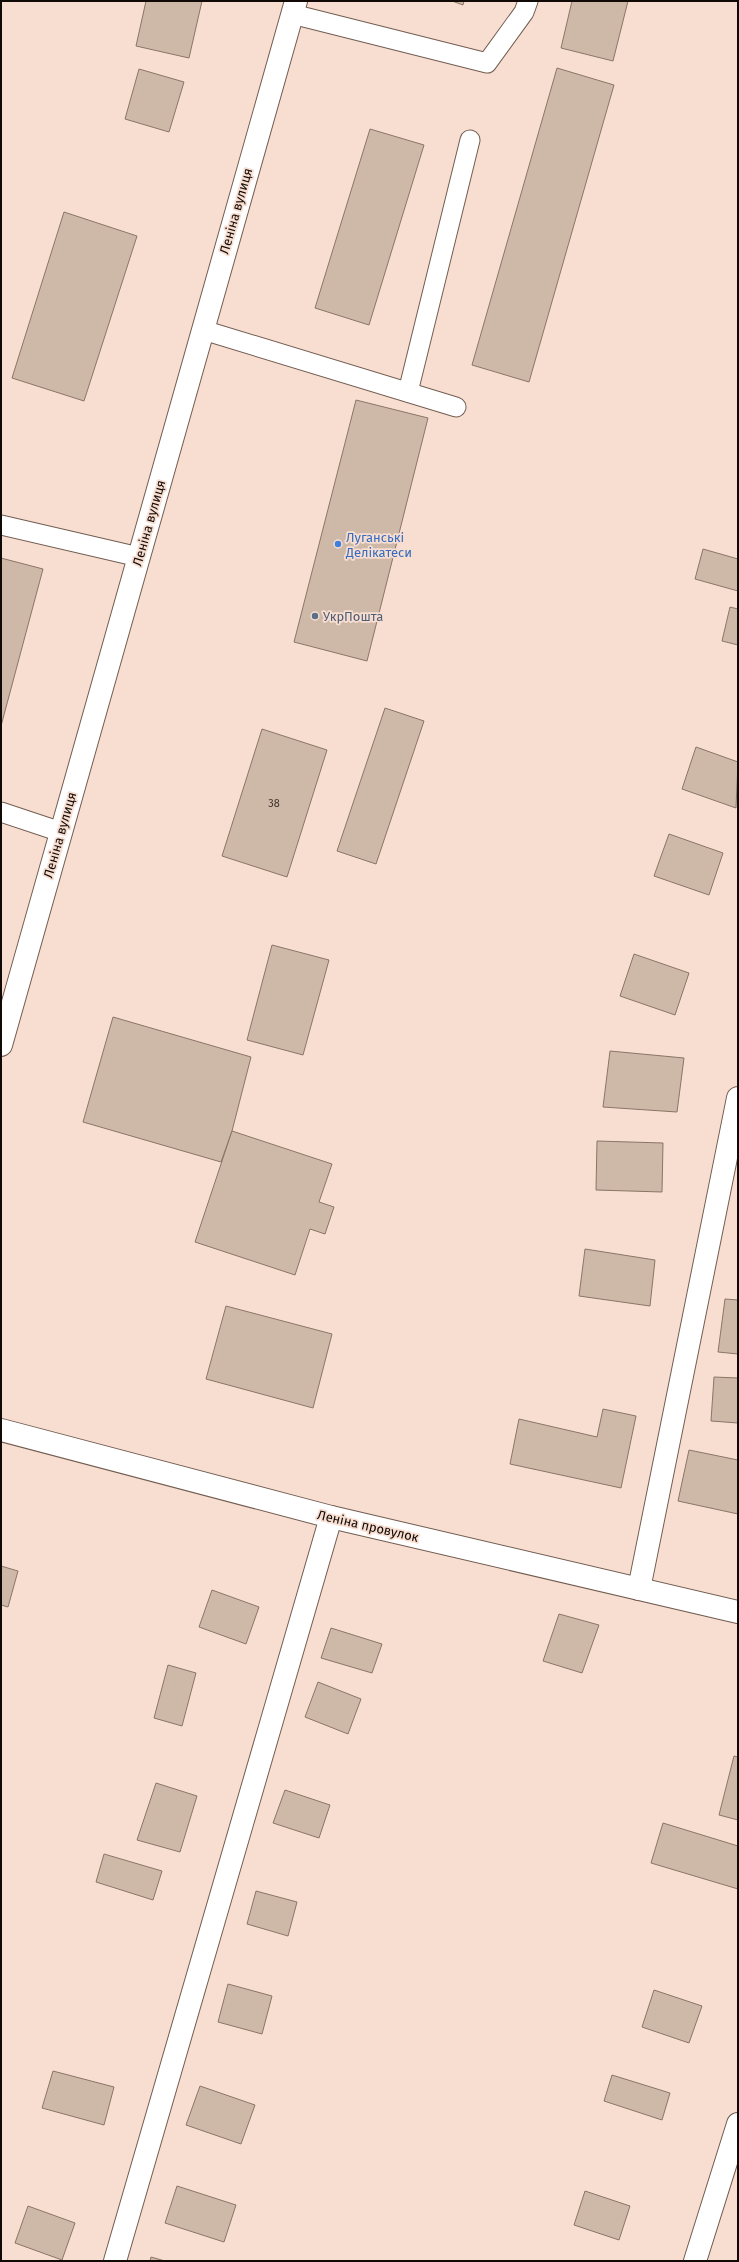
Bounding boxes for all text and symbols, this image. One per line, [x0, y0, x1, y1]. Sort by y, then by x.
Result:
street label: Леніна вулиця [217, 166, 255, 256]
street label: Леніна вулиця [130, 478, 168, 568]
place label: Луганські Делікатеси [345, 530, 412, 560]
marker: Луганські Делікатеси [333, 539, 343, 549]
place label: УкрПошта [323, 609, 383, 624]
marker: УкрПошта [310, 611, 320, 621]
street label: Леніна вулиця [41, 790, 79, 880]
house number: 38 [268, 797, 280, 810]
street label: Леніна провулок [316, 1507, 420, 1545]

